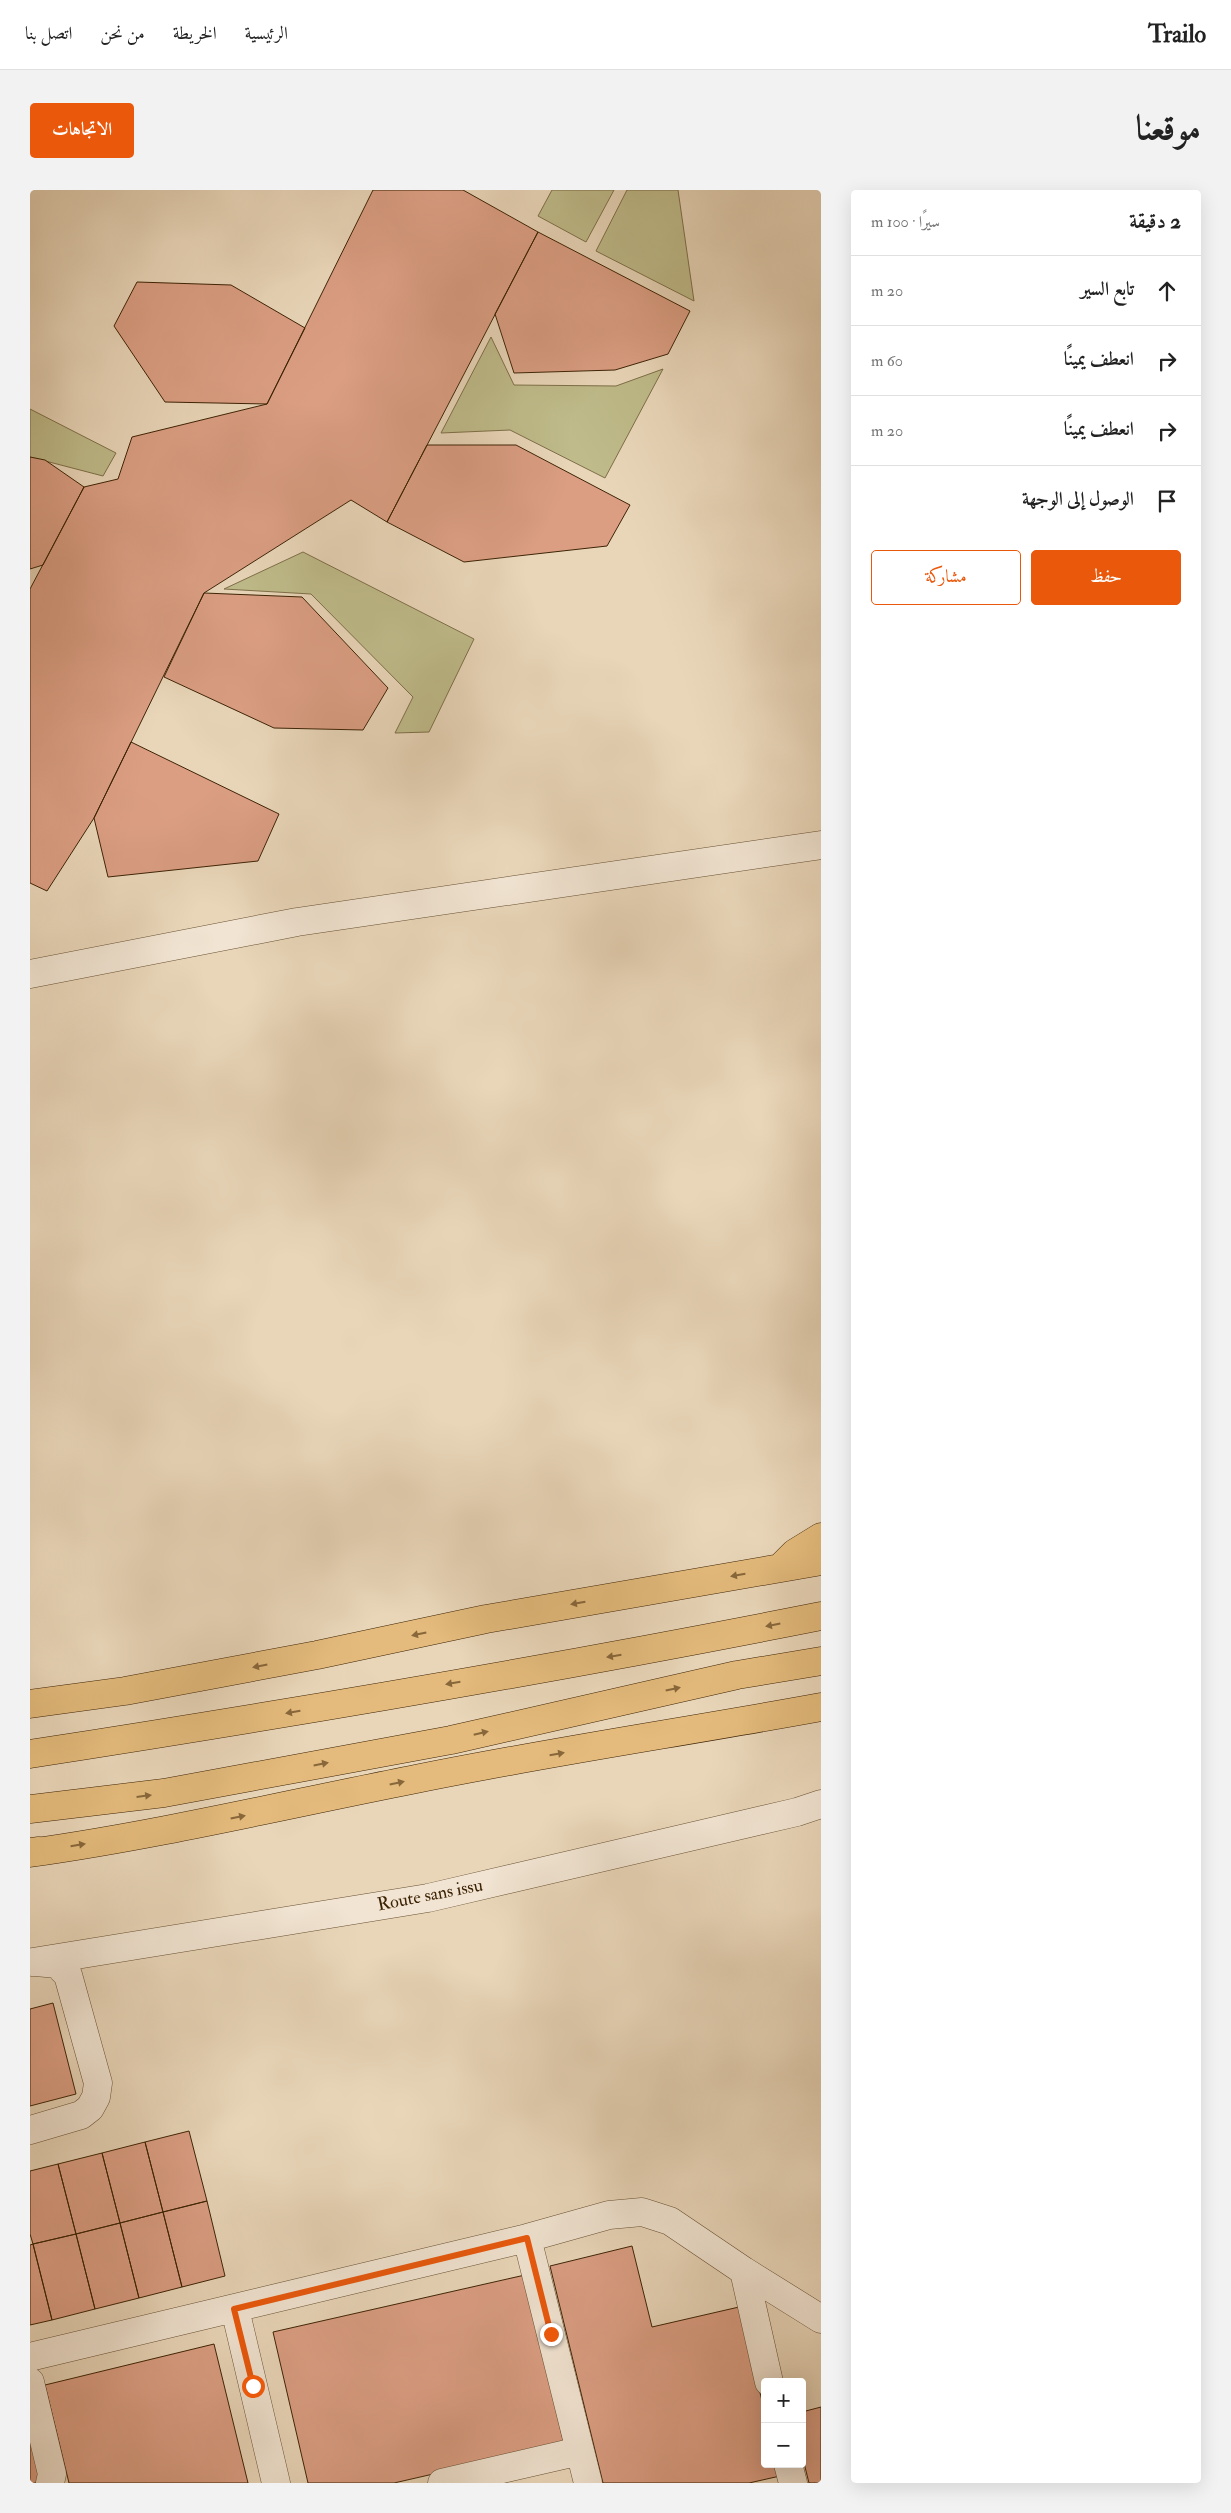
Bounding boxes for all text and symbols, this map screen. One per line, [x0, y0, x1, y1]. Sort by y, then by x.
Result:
text: Trailo [1148, 19, 1206, 50]
text: اتصل بنا [25, 22, 72, 45]
text: من نحن [100, 22, 145, 45]
text: الخريطة [173, 22, 217, 45]
text: الرئيسية [245, 22, 288, 45]
button: الاتجاهات [30, 103, 134, 158]
text: موقعنا [1136, 106, 1201, 150]
text: 2 دقيقة [1129, 208, 1181, 235]
text: سيرًا · 100 m [871, 212, 940, 232]
text: تابع السير [1080, 277, 1134, 301]
icon: ahead [1153, 277, 1181, 305]
text: 20 m [871, 281, 903, 301]
text: انعطف يمينًا [1064, 347, 1134, 371]
icon: right [1153, 347, 1181, 375]
text: 60 m [871, 351, 903, 371]
text: انعطف يمينًا [1064, 417, 1134, 441]
icon: right [1153, 417, 1181, 445]
text: 20 m [871, 421, 903, 441]
text: الوصول إلى الوجهة [1022, 487, 1134, 511]
icon: arrive [1153, 487, 1181, 515]
button: مشاركة [871, 550, 1021, 605]
button: حفظ [1031, 550, 1181, 605]
one-way arrow [730, 1571, 746, 1579]
one-way arrow [570, 1600, 586, 1608]
one-way arrow [766, 1621, 781, 1629]
one-way arrow [410, 1630, 426, 1638]
one-way arrow [605, 1653, 621, 1661]
one-way arrow [252, 1662, 267, 1670]
one-way arrow [446, 1679, 461, 1687]
one-way arrow [666, 1685, 682, 1693]
one-way arrow [285, 1708, 301, 1716]
one-way arrow [473, 1729, 488, 1737]
one-way arrow [549, 1749, 565, 1757]
one-way arrow [314, 1759, 330, 1767]
one-way arrow [389, 1778, 405, 1786]
one-way arrow [136, 1791, 152, 1799]
one-way arrow [231, 1813, 246, 1821]
one-way arrow [71, 1841, 87, 1849]
street label: Route sans issu [375, 1874, 485, 1916]
route end [540, 2323, 563, 2346]
route start [242, 2375, 265, 2398]
map controls [761, 2378, 806, 2468]
button: + [761, 2378, 806, 2423]
button: − [761, 2423, 806, 2468]

